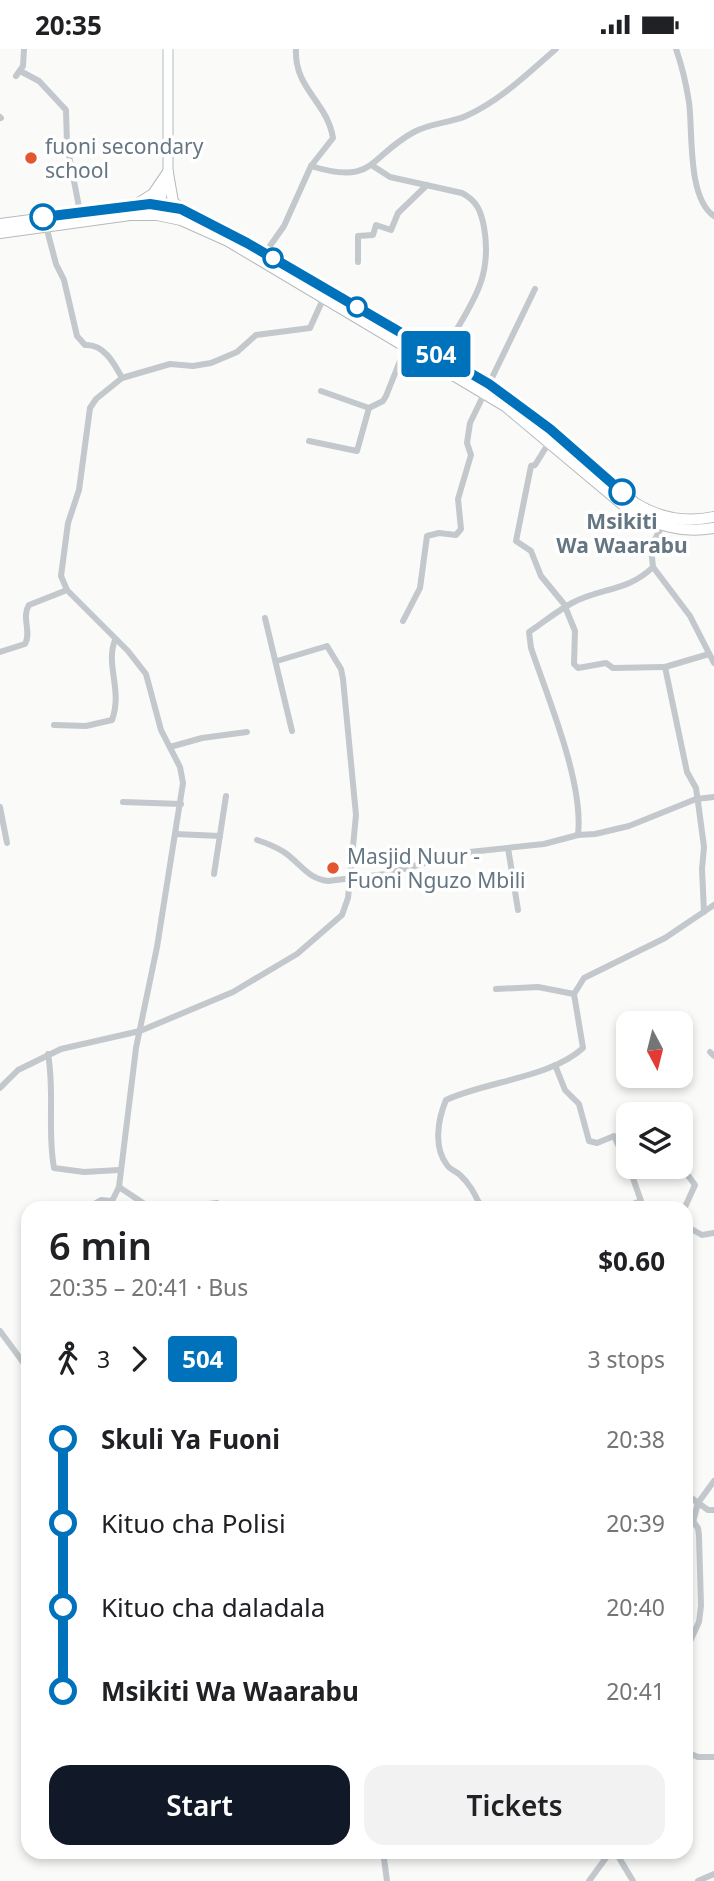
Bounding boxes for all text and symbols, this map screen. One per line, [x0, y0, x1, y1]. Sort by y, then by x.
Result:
text: 20:35 [35, 7, 102, 43]
place label: fuoni secondary school [45, 132, 204, 184]
marker: fuoni secondary school [23, 150, 39, 166]
unlabelled marker [30, 204, 56, 230]
unlabelled marker [263, 248, 283, 268]
unlabelled marker [347, 297, 367, 317]
line badge: 504 [396, 331, 476, 377]
text: 504 [415, 337, 457, 370]
marker: Msikiti Wa Waarabu [609, 479, 635, 505]
place label: Msikiti Wa Waarabu [556, 507, 688, 559]
place label: Masjid Nuur - Fuoni Nguzo Mbili [347, 842, 526, 894]
marker: Masjid Nuur - Fuoni Nguzo Mbili [325, 860, 341, 876]
north arrow [616, 1011, 693, 1089]
map controls [616, 1011, 693, 1179]
button: layers [616, 1102, 693, 1179]
text: 6 min [49, 1219, 152, 1271]
text: $0.60 [598, 1243, 665, 1279]
text: 20:35 – 20:41 · Bus [49, 1271, 248, 1303]
icon: walk [49, 1340, 87, 1378]
icon: forward [120, 1340, 158, 1378]
text: 504 [182, 1342, 223, 1375]
text: 3 [97, 1343, 110, 1375]
text: 3 stops [587, 1343, 665, 1375]
text: Skuli Ya Fuoni [101, 1421, 280, 1457]
text: 20:38 [606, 1423, 665, 1455]
text: Kituo cha Polisi [101, 1505, 286, 1541]
text: 20:39 [606, 1507, 665, 1539]
text: Kituo cha daladala [101, 1589, 325, 1625]
text: 20:40 [606, 1591, 665, 1623]
text: Msikiti Wa Waarabu [101, 1673, 359, 1709]
text: 20:41 [606, 1675, 665, 1707]
button: Start [49, 1765, 350, 1845]
button: Tickets [364, 1765, 665, 1845]

